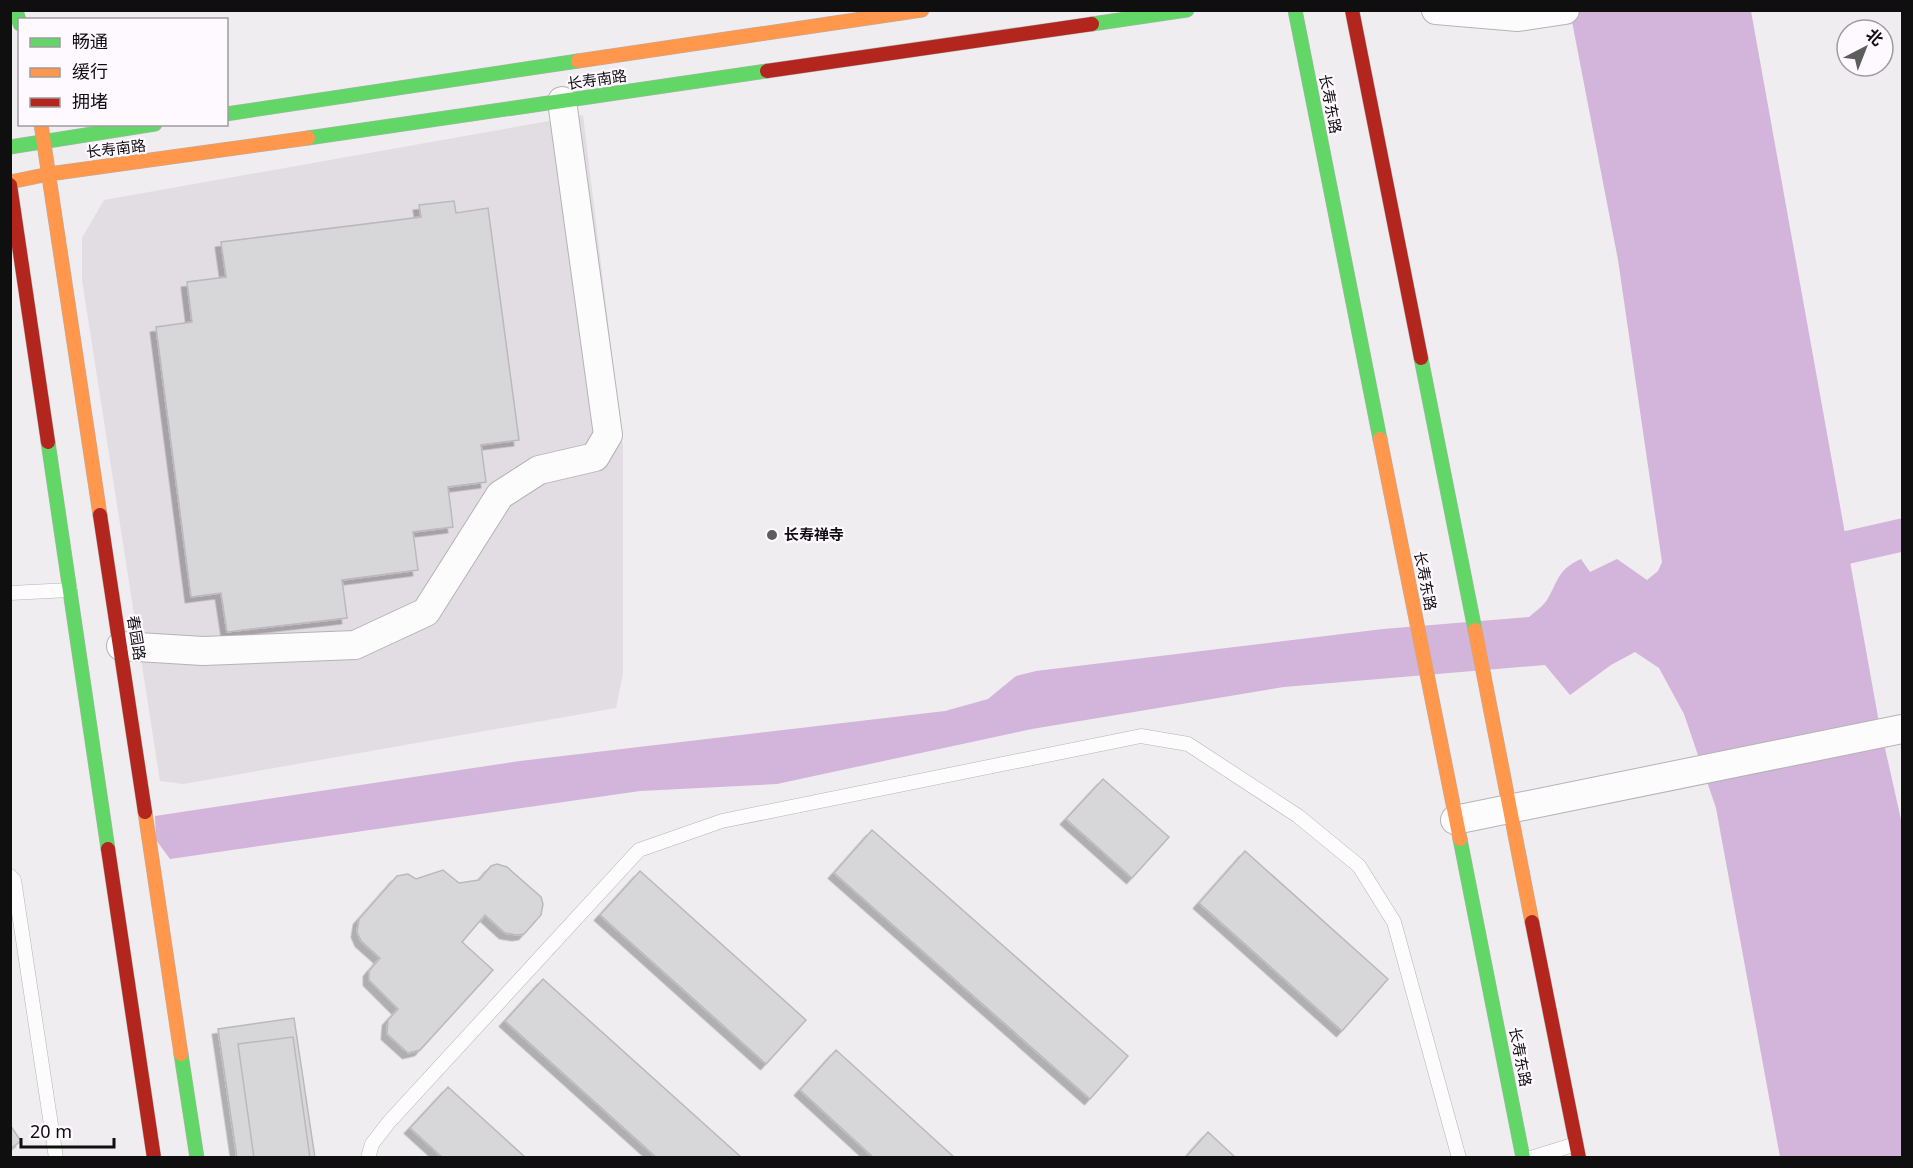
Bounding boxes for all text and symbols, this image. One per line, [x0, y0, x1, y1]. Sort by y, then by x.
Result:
legend [18, 18, 228, 126]
north arrow [1835, 18, 1895, 78]
text: 北 [1862, 23, 1888, 50]
text: 畅通 [72, 29, 108, 53]
text: 缓行 [72, 59, 108, 83]
street label: 长寿南路 [566, 65, 628, 93]
street label: 长寿东路 [1315, 72, 1347, 135]
text: 拥堵 [72, 89, 108, 113]
street label: 长寿南路 [85, 134, 147, 162]
place label: 长寿禅寺 [784, 524, 844, 544]
marker: 长寿禅寺 [765, 528, 779, 542]
street label: 长寿东路 [1410, 549, 1442, 612]
street label: 春园路 [124, 614, 150, 662]
street label: 长寿东路 [1505, 1025, 1537, 1088]
scale bar [21, 1111, 114, 1149]
text: 20 m [30, 1119, 72, 1143]

